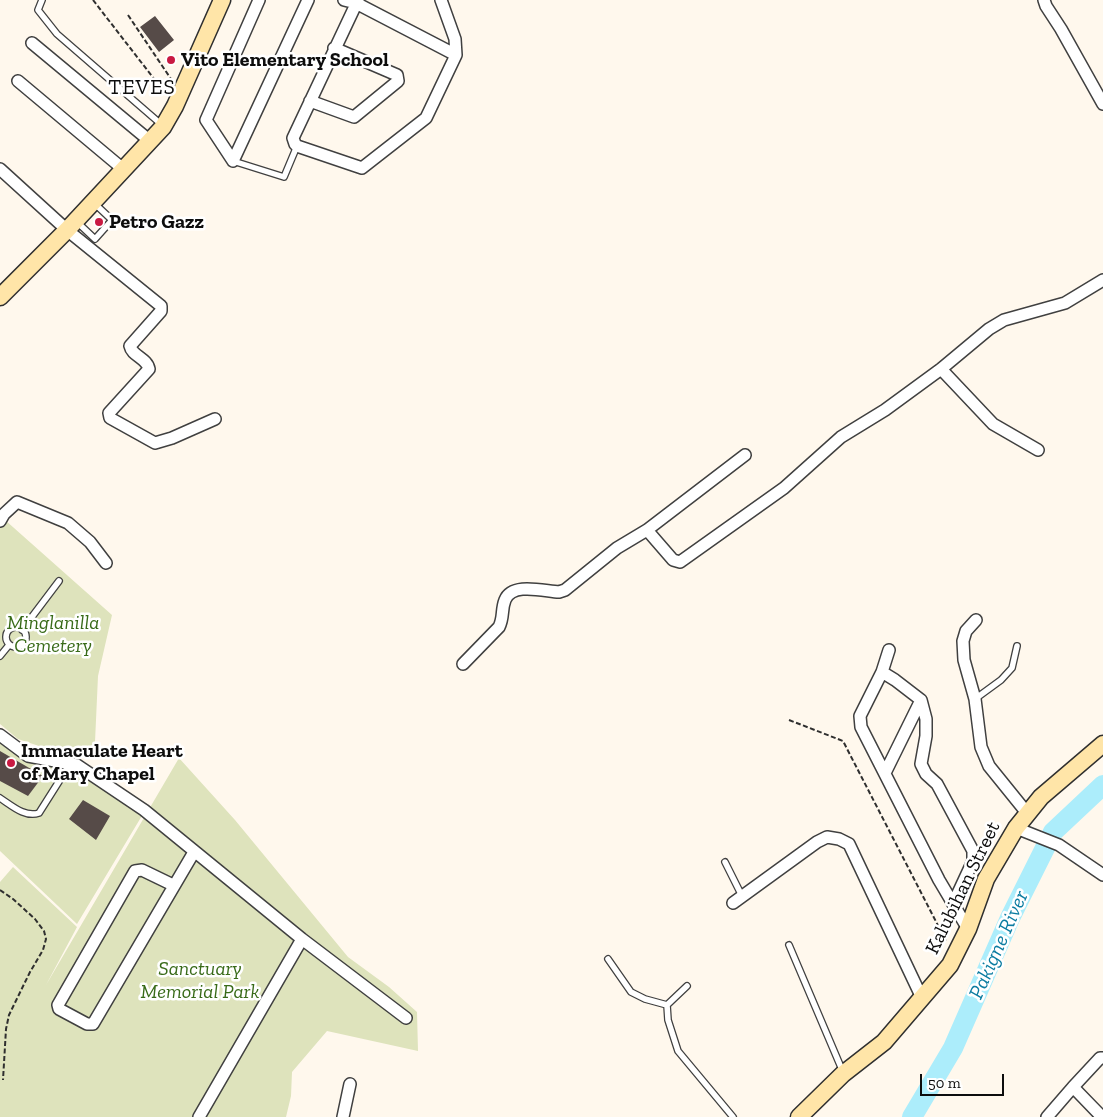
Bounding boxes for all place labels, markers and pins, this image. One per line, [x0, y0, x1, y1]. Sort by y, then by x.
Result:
place label: Vito Elementary School [181, 48, 389, 72]
marker: Vito Elementary School [165, 54, 177, 66]
place label: Petro Gazz [109, 210, 204, 234]
marker: Petro Gazz [93, 216, 105, 228]
place label: Immaculate Heart of Mary Chapel [21, 739, 183, 786]
marker: Immaculate Heart of Mary Chapel [5, 757, 17, 769]

